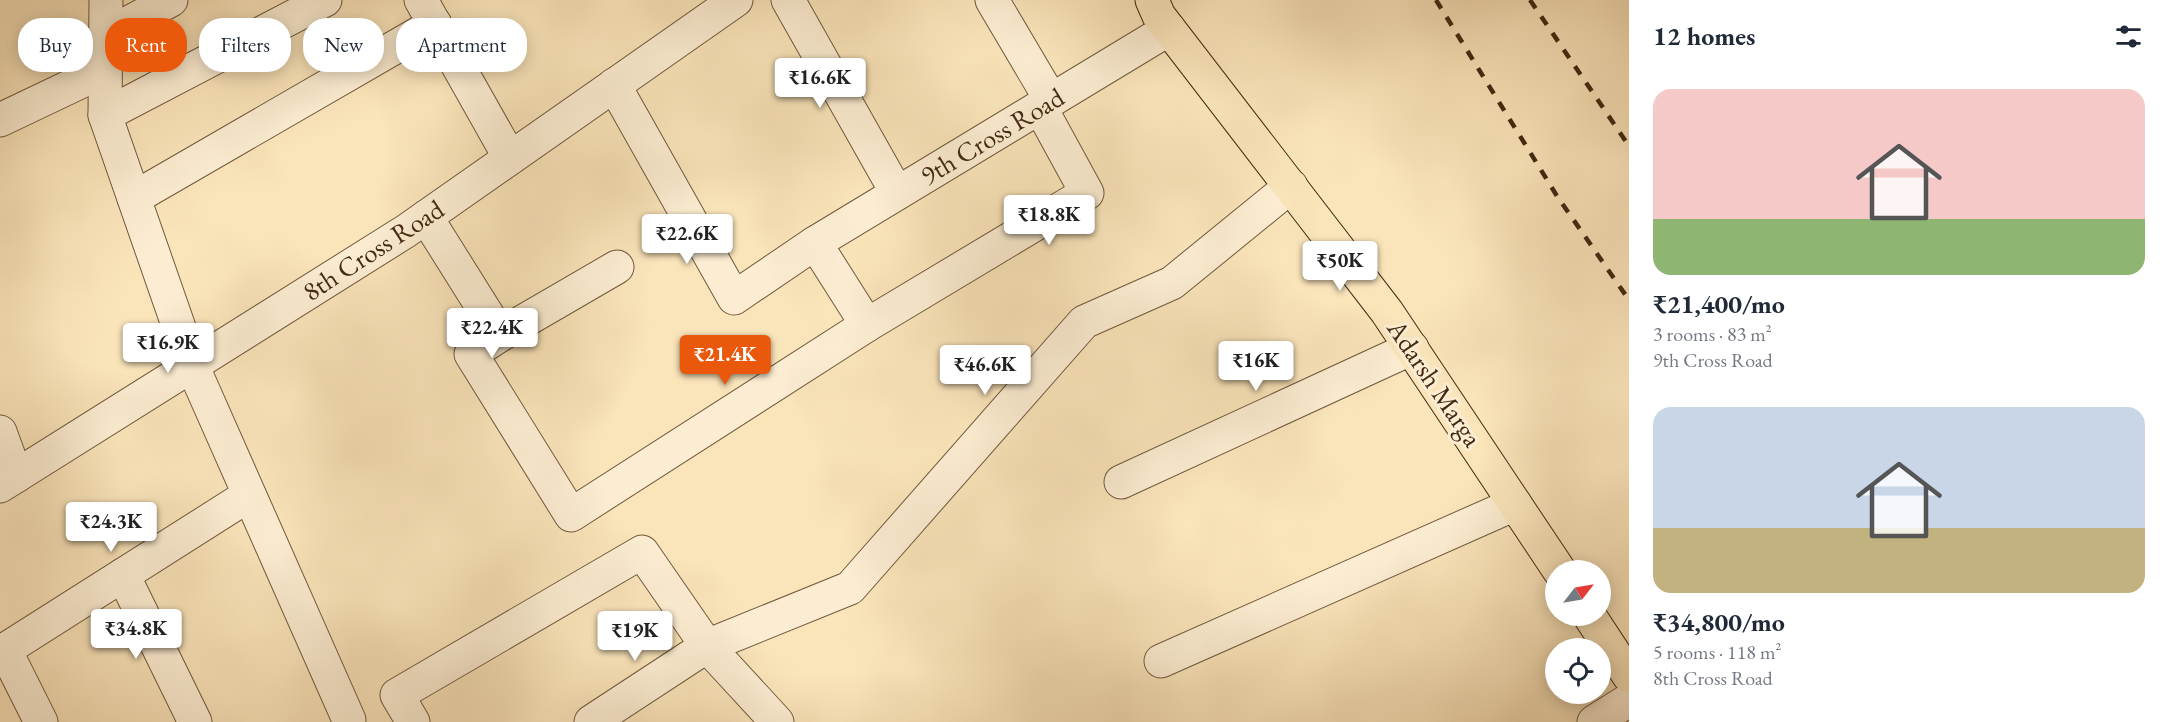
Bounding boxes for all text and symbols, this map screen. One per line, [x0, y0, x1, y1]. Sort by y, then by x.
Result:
chip: Buy [18, 18, 93, 72]
chip: Rent [105, 18, 187, 72]
chip: Filters [199, 18, 291, 72]
chip: New [303, 18, 384, 72]
chip: Apartment [396, 18, 527, 72]
text: 12 homes [1653, 19, 1755, 53]
icon: filters [2112, 20, 2145, 53]
pin: ₹16.6K [771, 58, 869, 109]
text: ₹16.6K [789, 64, 851, 90]
street label: 9th Cross Road [914, 79, 1071, 193]
icon: home [1845, 128, 1953, 236]
street label: 8th Cross Road [296, 191, 451, 309]
pin: ₹18.8K [1000, 195, 1098, 246]
text: ₹18.8K [1018, 201, 1080, 227]
pin: ₹22.6K [638, 214, 736, 265]
text: ₹22.6K [656, 220, 718, 246]
pin: ₹50K [1304, 241, 1376, 292]
text: ₹50K [1317, 247, 1363, 273]
text: ₹21,400/mo [1653, 287, 1785, 321]
pin: ₹22.4K [443, 308, 541, 359]
street label: Adarsh Marga [1379, 312, 1491, 454]
text: ₹22.4K [461, 314, 523, 340]
text: 3 rooms · 83 m² [1653, 321, 1772, 347]
pin: ₹16.9K [119, 323, 217, 374]
text: ₹16.9K [137, 329, 199, 355]
pin: ₹21.4K [676, 335, 774, 386]
text: ₹21.4K [694, 341, 756, 367]
pin: ₹16K [1220, 341, 1292, 392]
pin: ₹46.6K [936, 345, 1034, 396]
text: ₹16K [1233, 347, 1279, 373]
text: 9th Cross Road [1653, 347, 1773, 373]
text: ₹46.6K [954, 351, 1016, 377]
icon: home [1845, 446, 1953, 554]
pin: ₹24.3K [62, 502, 160, 553]
text: ₹24.3K [80, 508, 142, 534]
north arrow [1545, 560, 1611, 626]
map controls [1545, 560, 1611, 704]
text: ₹34,800/mo [1653, 605, 1785, 639]
pin: ₹34.8K [87, 609, 185, 660]
pin: ₹19K [599, 611, 671, 662]
text: ₹34.8K [105, 615, 167, 641]
text: ₹19K [612, 617, 658, 643]
button: locate [1545, 638, 1611, 704]
text: 5 rooms · 118 m² [1653, 639, 1781, 665]
text: 8th Cross Road [1653, 665, 1773, 691]

